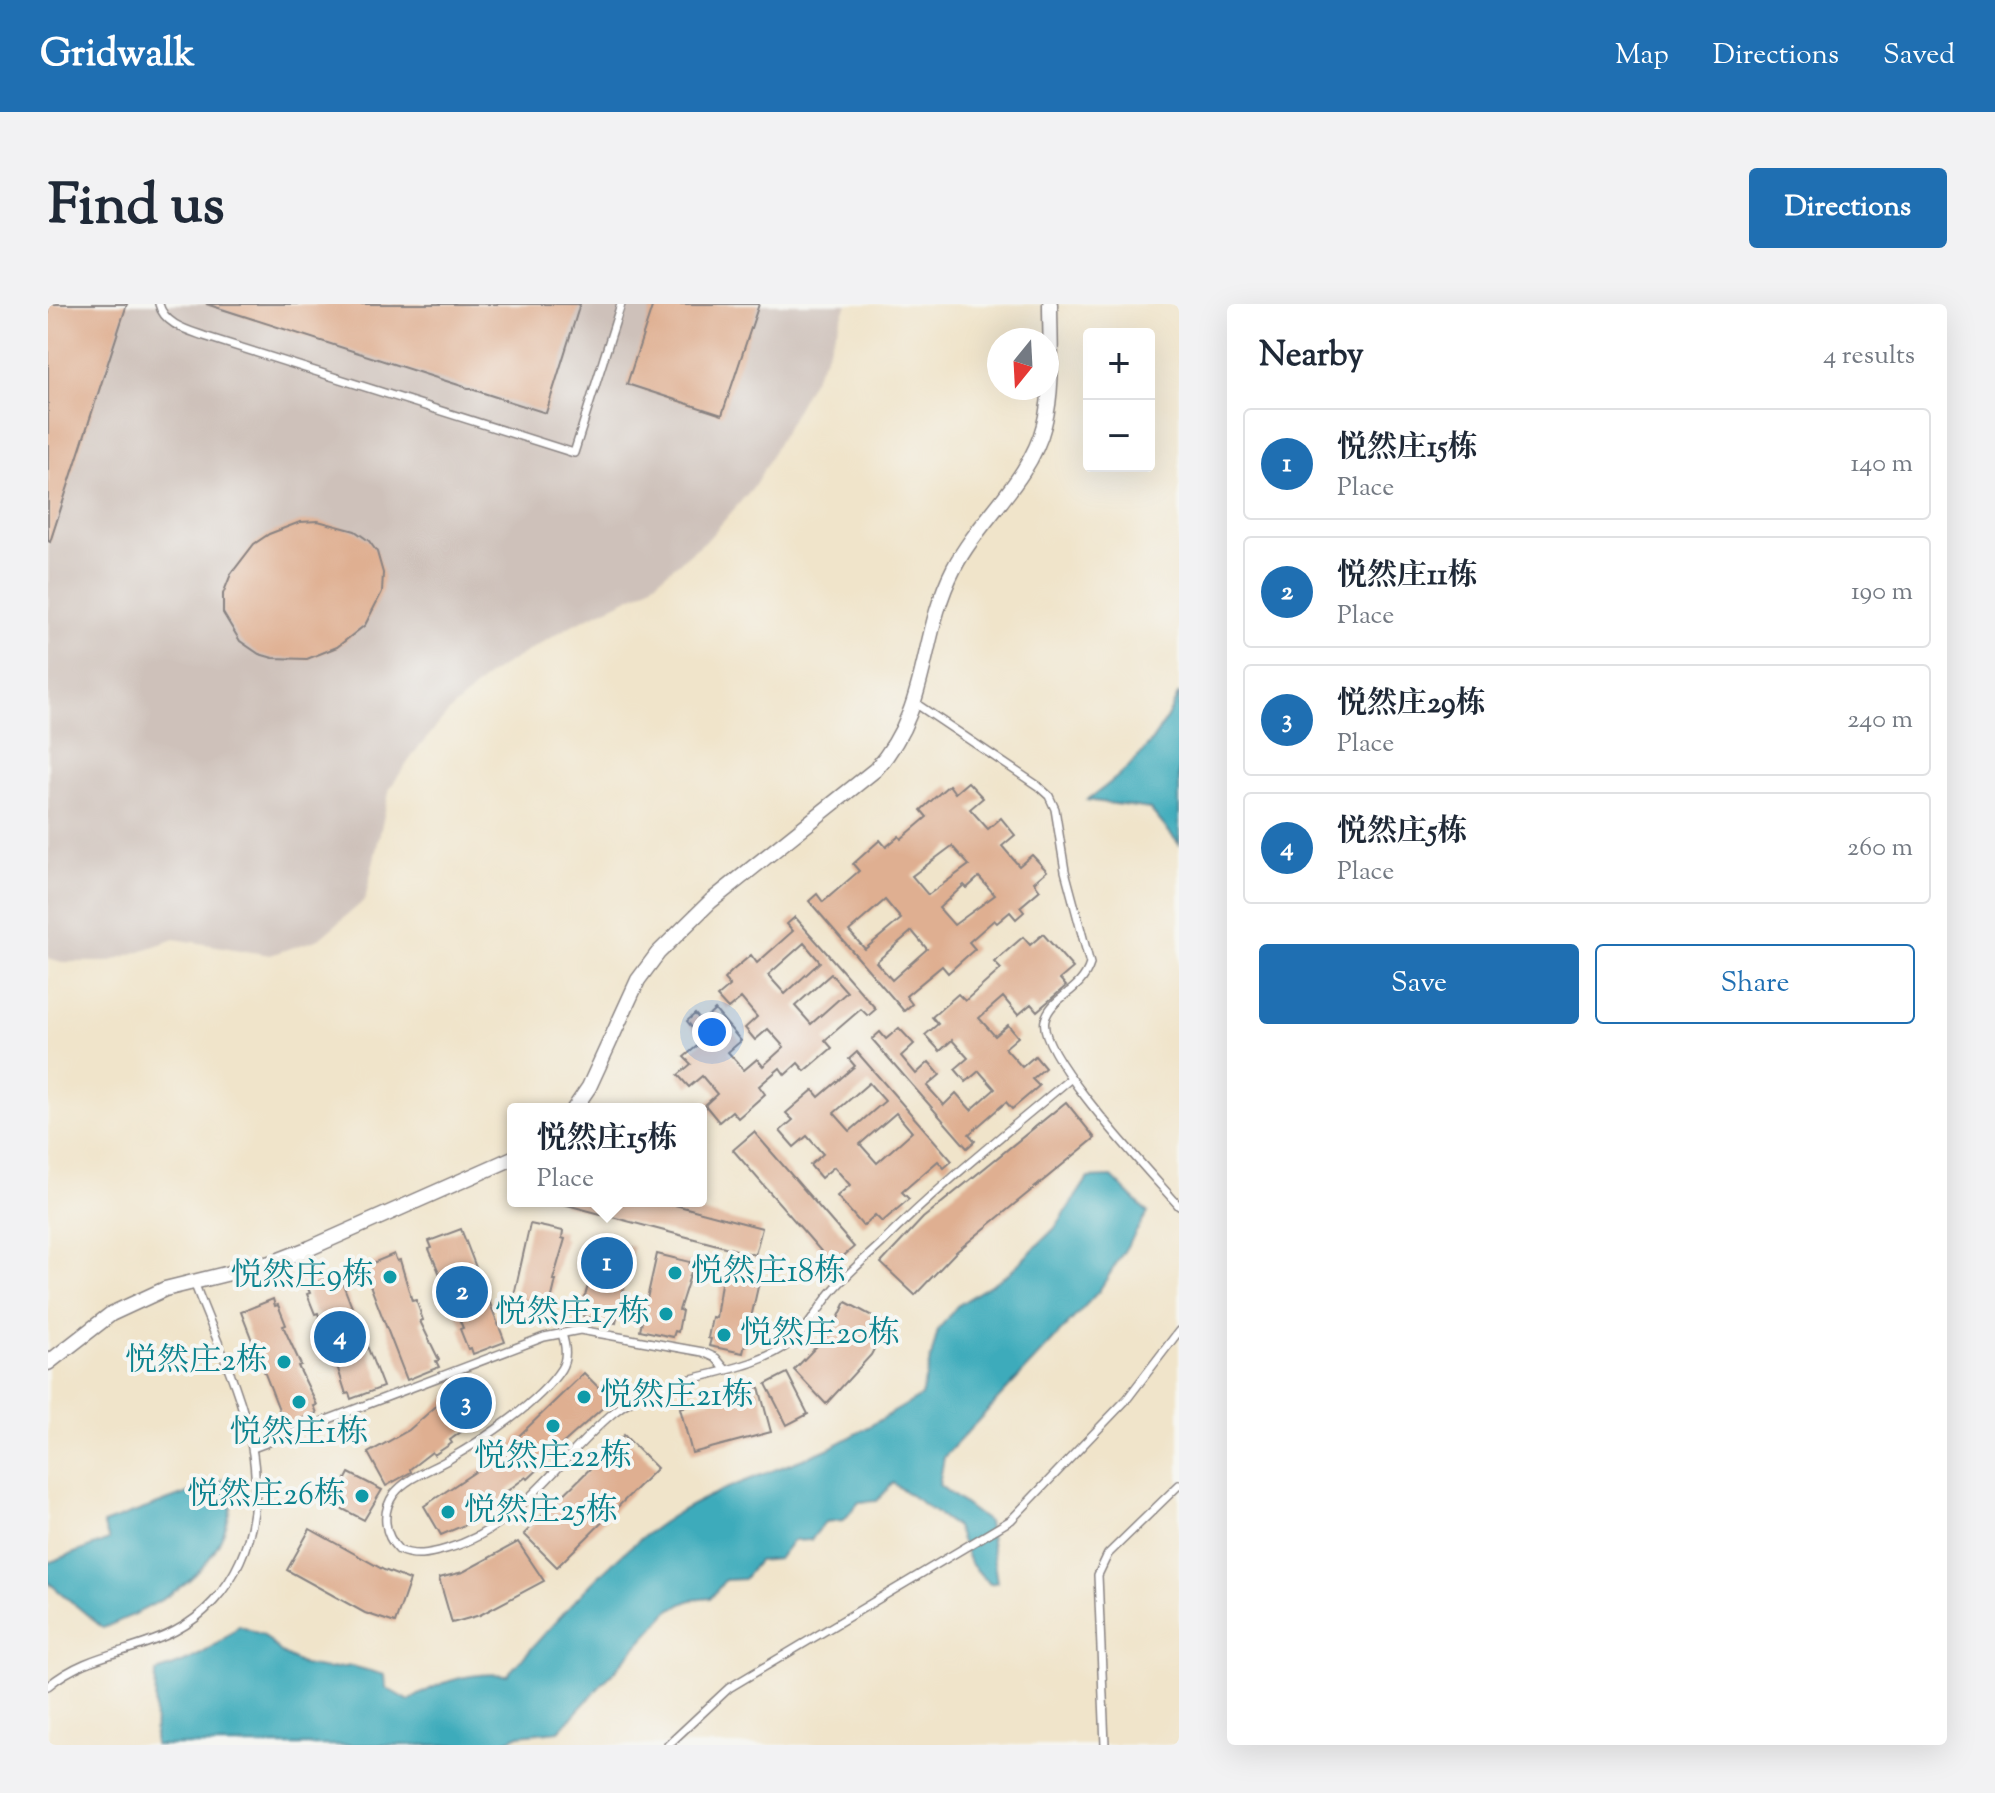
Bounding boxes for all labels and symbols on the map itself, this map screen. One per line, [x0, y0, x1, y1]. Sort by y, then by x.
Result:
north arrow [987, 328, 1059, 400]
your location [692, 1012, 732, 1052]
pin: 1 [581, 1233, 633, 1293]
place label: 悦然庄18栋 [691, 1250, 846, 1296]
place label: 悦然庄9栋 [230, 1254, 374, 1300]
pin: 2 [436, 1262, 488, 1322]
marker: 悦然庄18栋 [666, 1264, 684, 1282]
marker: 悦然庄9栋 [381, 1268, 399, 1286]
place label: 悦然庄17栋 [495, 1291, 650, 1337]
marker: 悦然庄17栋 [657, 1305, 675, 1323]
pin: 4 [314, 1307, 366, 1367]
place label: 悦然庄20栋 [740, 1312, 900, 1358]
marker: 悦然庄20栋 [715, 1326, 733, 1344]
place label: 悦然庄2栋 [125, 1339, 268, 1385]
marker: 悦然庄2栋 [275, 1353, 293, 1371]
pin: 3 [440, 1373, 492, 1433]
place label: 悦然庄21栋 [600, 1374, 754, 1420]
marker: 悦然庄21栋 [575, 1388, 593, 1406]
marker: 悦然庄1栋 [290, 1393, 308, 1411]
place label: 悦然庄1栋 [230, 1411, 368, 1457]
marker: 悦然庄22栋 [544, 1417, 562, 1435]
place label: 悦然庄22栋 [474, 1435, 632, 1481]
place label: 悦然庄26栋 [187, 1473, 346, 1519]
marker: 悦然庄26栋 [353, 1487, 371, 1505]
place label: 悦然庄25栋 [464, 1489, 618, 1535]
marker: 悦然庄25栋 [439, 1503, 457, 1521]

